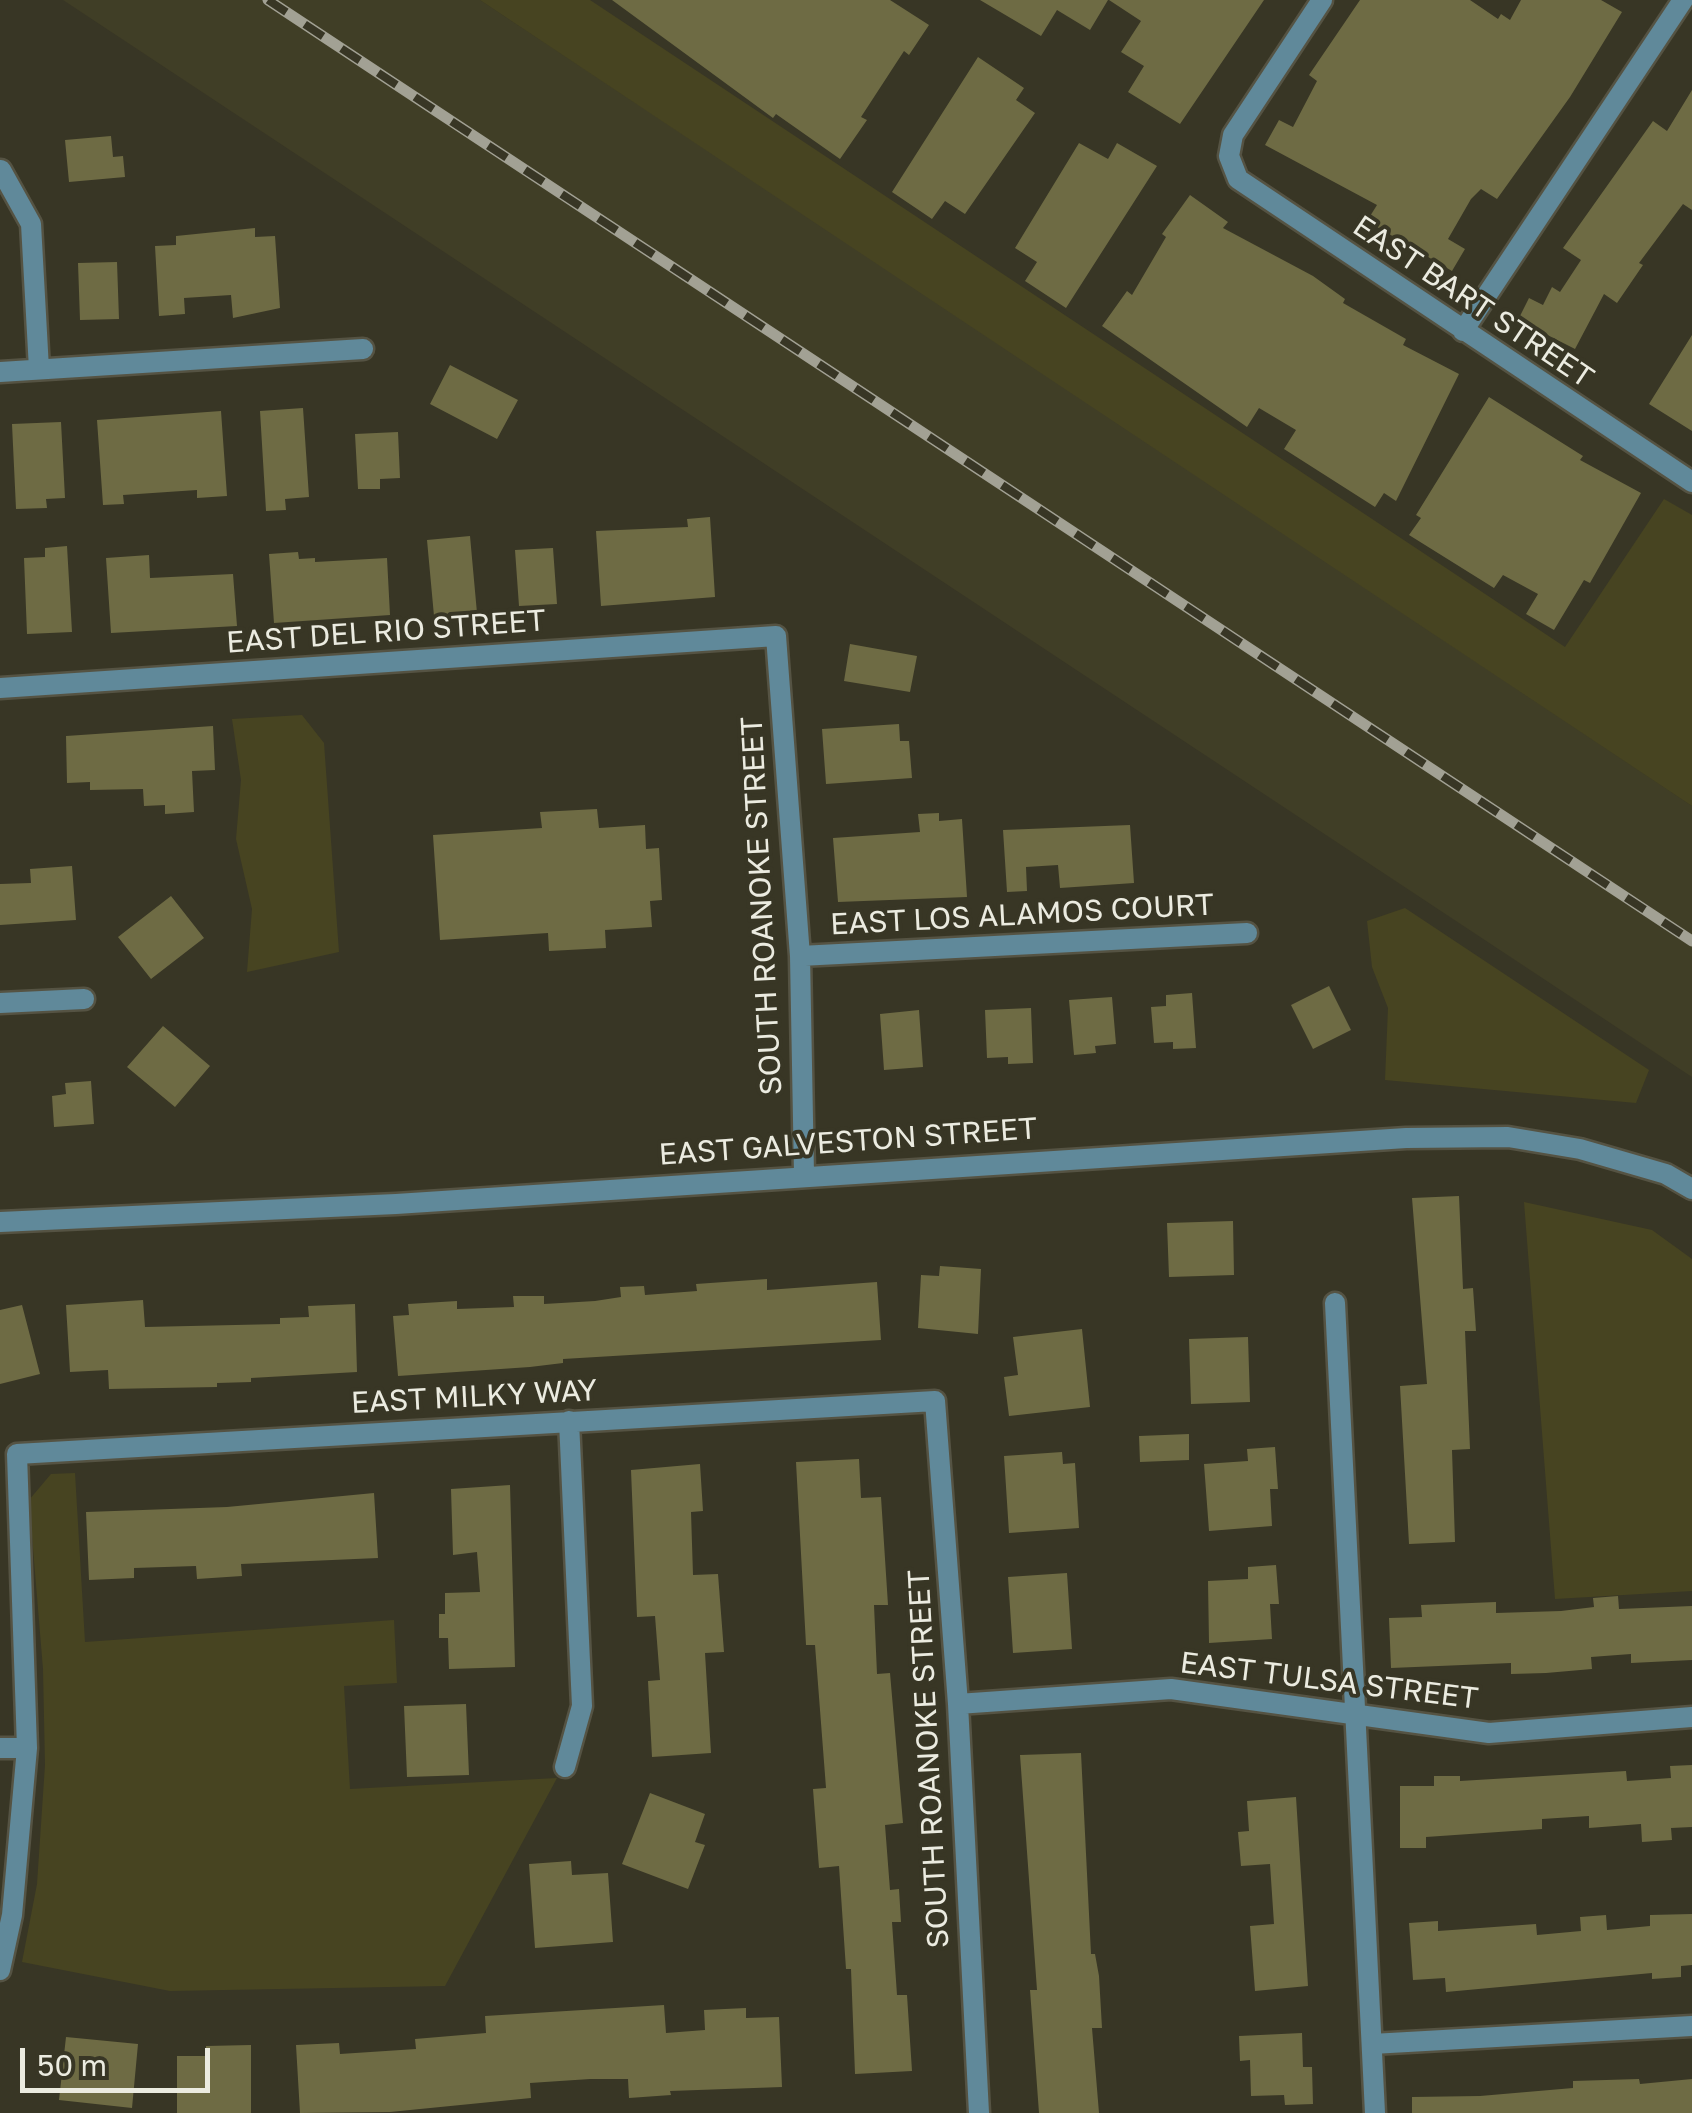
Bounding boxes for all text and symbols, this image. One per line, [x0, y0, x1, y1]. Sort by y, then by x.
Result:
street label: EAST BART STREET [1346, 208, 1600, 396]
street label: EAST DEL RIO STREET [225, 603, 547, 661]
street label: SOUTH ROANOKE STREET [734, 716, 790, 1096]
street label: EAST LOS ALAMOS COURT [829, 887, 1215, 943]
street label: EAST GALVESTON STREET [658, 1111, 1038, 1173]
street label: EAST MILKY WAY [350, 1373, 598, 1421]
street label: SOUTH ROANOKE STREET [901, 1569, 957, 1949]
street label: EAST TULSA STREET [1178, 1645, 1480, 1717]
scale bar [25, 2028, 215, 2090]
text: 50 m [37, 2047, 107, 2083]

